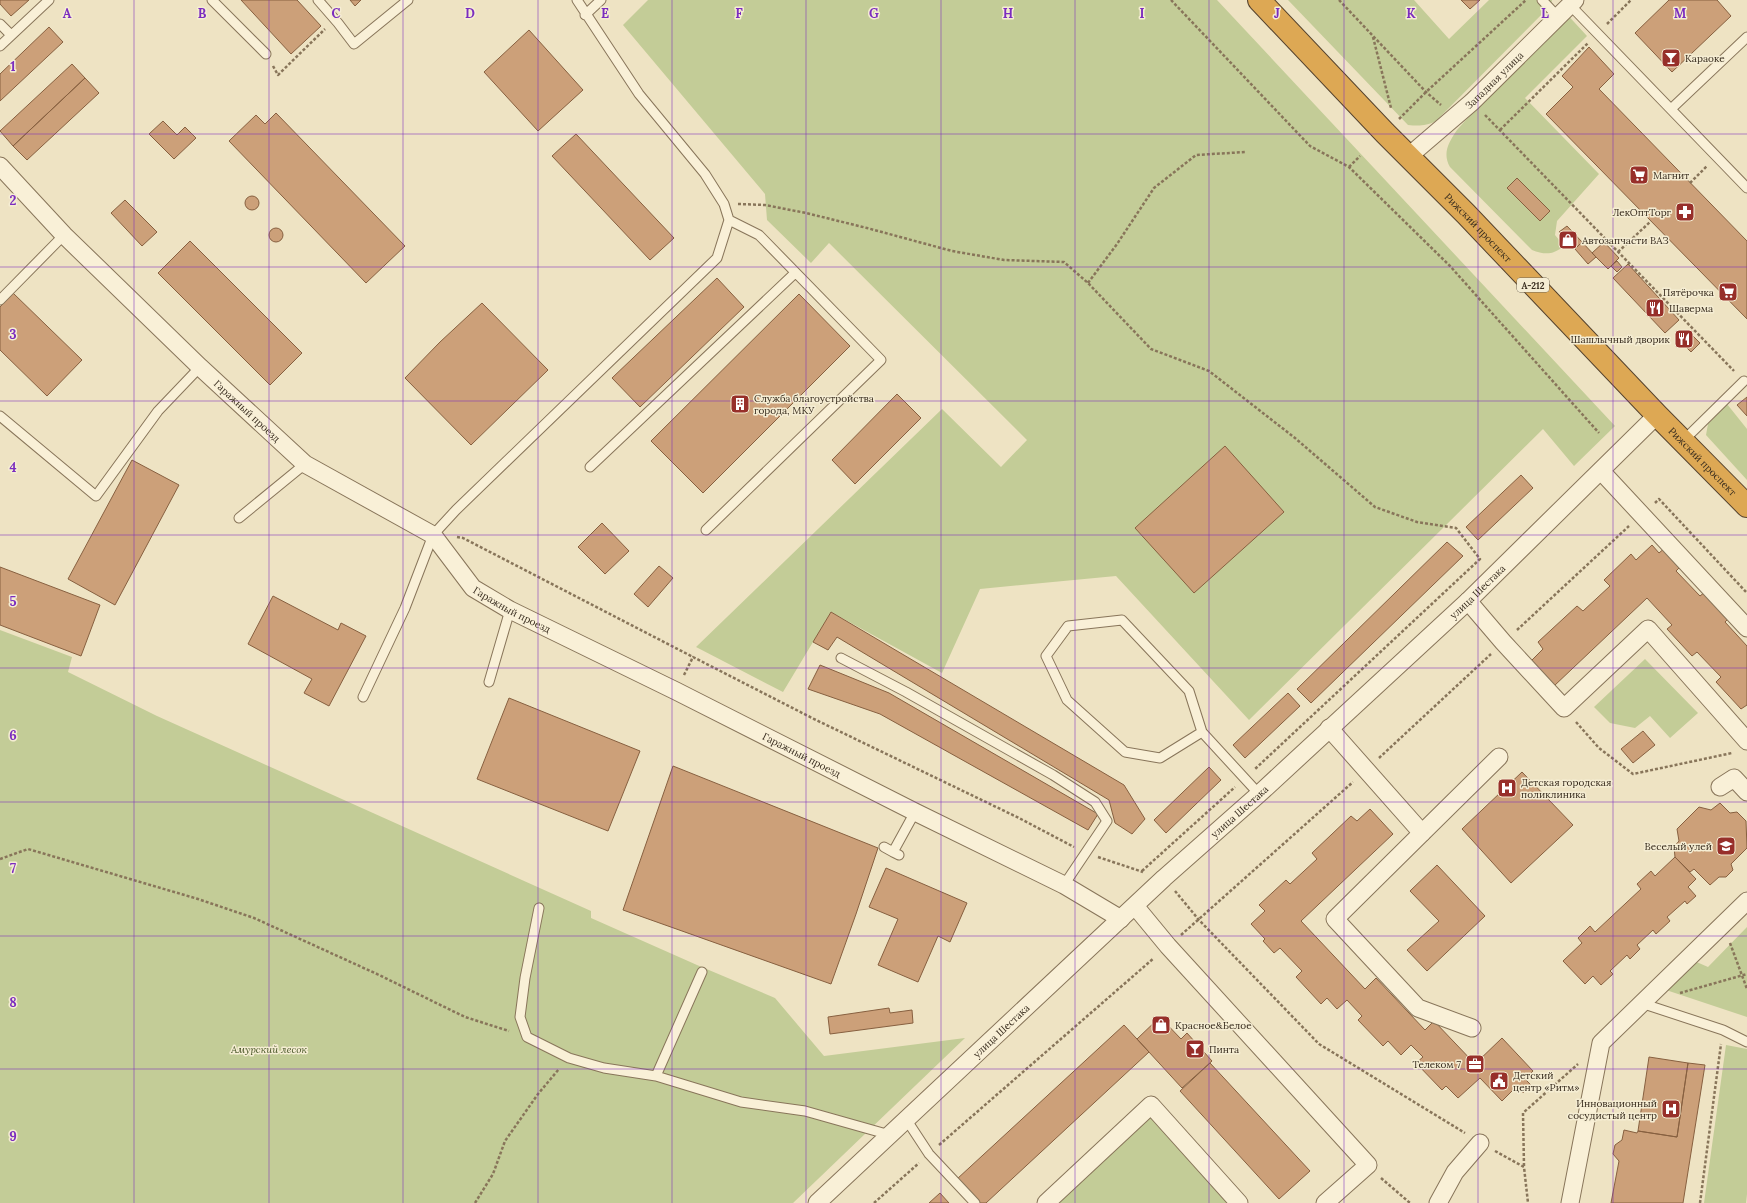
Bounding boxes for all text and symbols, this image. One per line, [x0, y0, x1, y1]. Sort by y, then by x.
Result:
text: A [63, 5, 72, 22]
text: B [198, 5, 207, 22]
text: C [332, 5, 341, 22]
text: D [465, 5, 475, 22]
text: E [601, 5, 609, 22]
text: F [735, 5, 743, 22]
text: G [869, 5, 879, 22]
text: H [1003, 5, 1013, 22]
text: I [1139, 5, 1145, 22]
text: J [1274, 5, 1280, 22]
text: K [1406, 5, 1416, 22]
text: L [1541, 5, 1549, 22]
text: M [1674, 5, 1687, 22]
bar icon: Караоке [1660, 47, 1682, 69]
street label: Западная улица [1462, 49, 1526, 112]
place label: Караоке [1685, 52, 1725, 65]
text: 1 [10, 58, 16, 75]
supermarket icon: Магнит [1628, 164, 1650, 186]
place label: Магнит [1653, 169, 1689, 182]
street label: Рижский проспект [1442, 190, 1515, 265]
text: 2 [10, 192, 17, 209]
pharmacy icon: ЛекОптТорг [1674, 201, 1696, 223]
place label: ЛекОптТорг [1613, 206, 1672, 219]
shop icon: Автозапчасти ВАЗ [1557, 229, 1579, 251]
place label: Автозапчасти ВАЗ [1581, 234, 1669, 247]
road number: А-212 [1517, 278, 1549, 292]
supermarket icon: Пятёрочка [1717, 281, 1739, 303]
place label: Пятёрочка [1663, 286, 1714, 299]
restaurant icon: Шаверма [1644, 297, 1666, 319]
place label: Шаверма [1669, 302, 1713, 315]
text: 3 [9, 326, 17, 343]
restaurant icon: Шашлычный дворик [1673, 328, 1695, 350]
place label: Шашлычный дворик [1571, 333, 1671, 346]
street label: Гаражный проезд [211, 377, 283, 445]
place label: Служба благоустройства города, МКУ [754, 392, 874, 417]
building icon: Служба благоустройства города, МКУ [729, 393, 751, 415]
street label: Рижский проспект [1666, 424, 1739, 498]
text: 4 [9, 459, 17, 476]
street label: улица Шестака [1447, 562, 1508, 621]
street label: Гаражный проезд [471, 583, 553, 635]
text: 5 [9, 593, 17, 610]
text: 6 [9, 727, 17, 744]
street label: Гаражный проезд [760, 729, 843, 780]
place label: Детская городская поликлиника [1521, 776, 1611, 801]
hospital icon: Детская городская поликлиника [1496, 777, 1518, 799]
street label: улица Шестака [1208, 782, 1271, 840]
school or university icon: Веселый улей [1715, 835, 1737, 857]
place label: Веселый улей [1645, 840, 1712, 853]
text: 7 [10, 860, 16, 877]
text: 8 [9, 994, 17, 1011]
street label: улица Шестака [970, 1001, 1032, 1060]
shop icon: Красное&Белое [1150, 1014, 1172, 1036]
place label: Красное&Белое [1175, 1019, 1252, 1032]
bar icon: Пинта [1184, 1038, 1206, 1060]
park label: Амурский лесок [230, 1043, 307, 1056]
place label: Пинта [1209, 1043, 1239, 1056]
office icon: Телеком 7 [1464, 1053, 1486, 1075]
place label: Телеком 7 [1413, 1058, 1461, 1071]
place label: Детский центр «Ритм» [1513, 1069, 1580, 1094]
public building icon: Детский центр «Ритм» [1488, 1070, 1510, 1092]
place label: Инновационный сосудистый центр [1568, 1097, 1657, 1122]
hospital icon: Инновационный сосудистый центр [1660, 1098, 1682, 1120]
text: 9 [9, 1128, 17, 1145]

